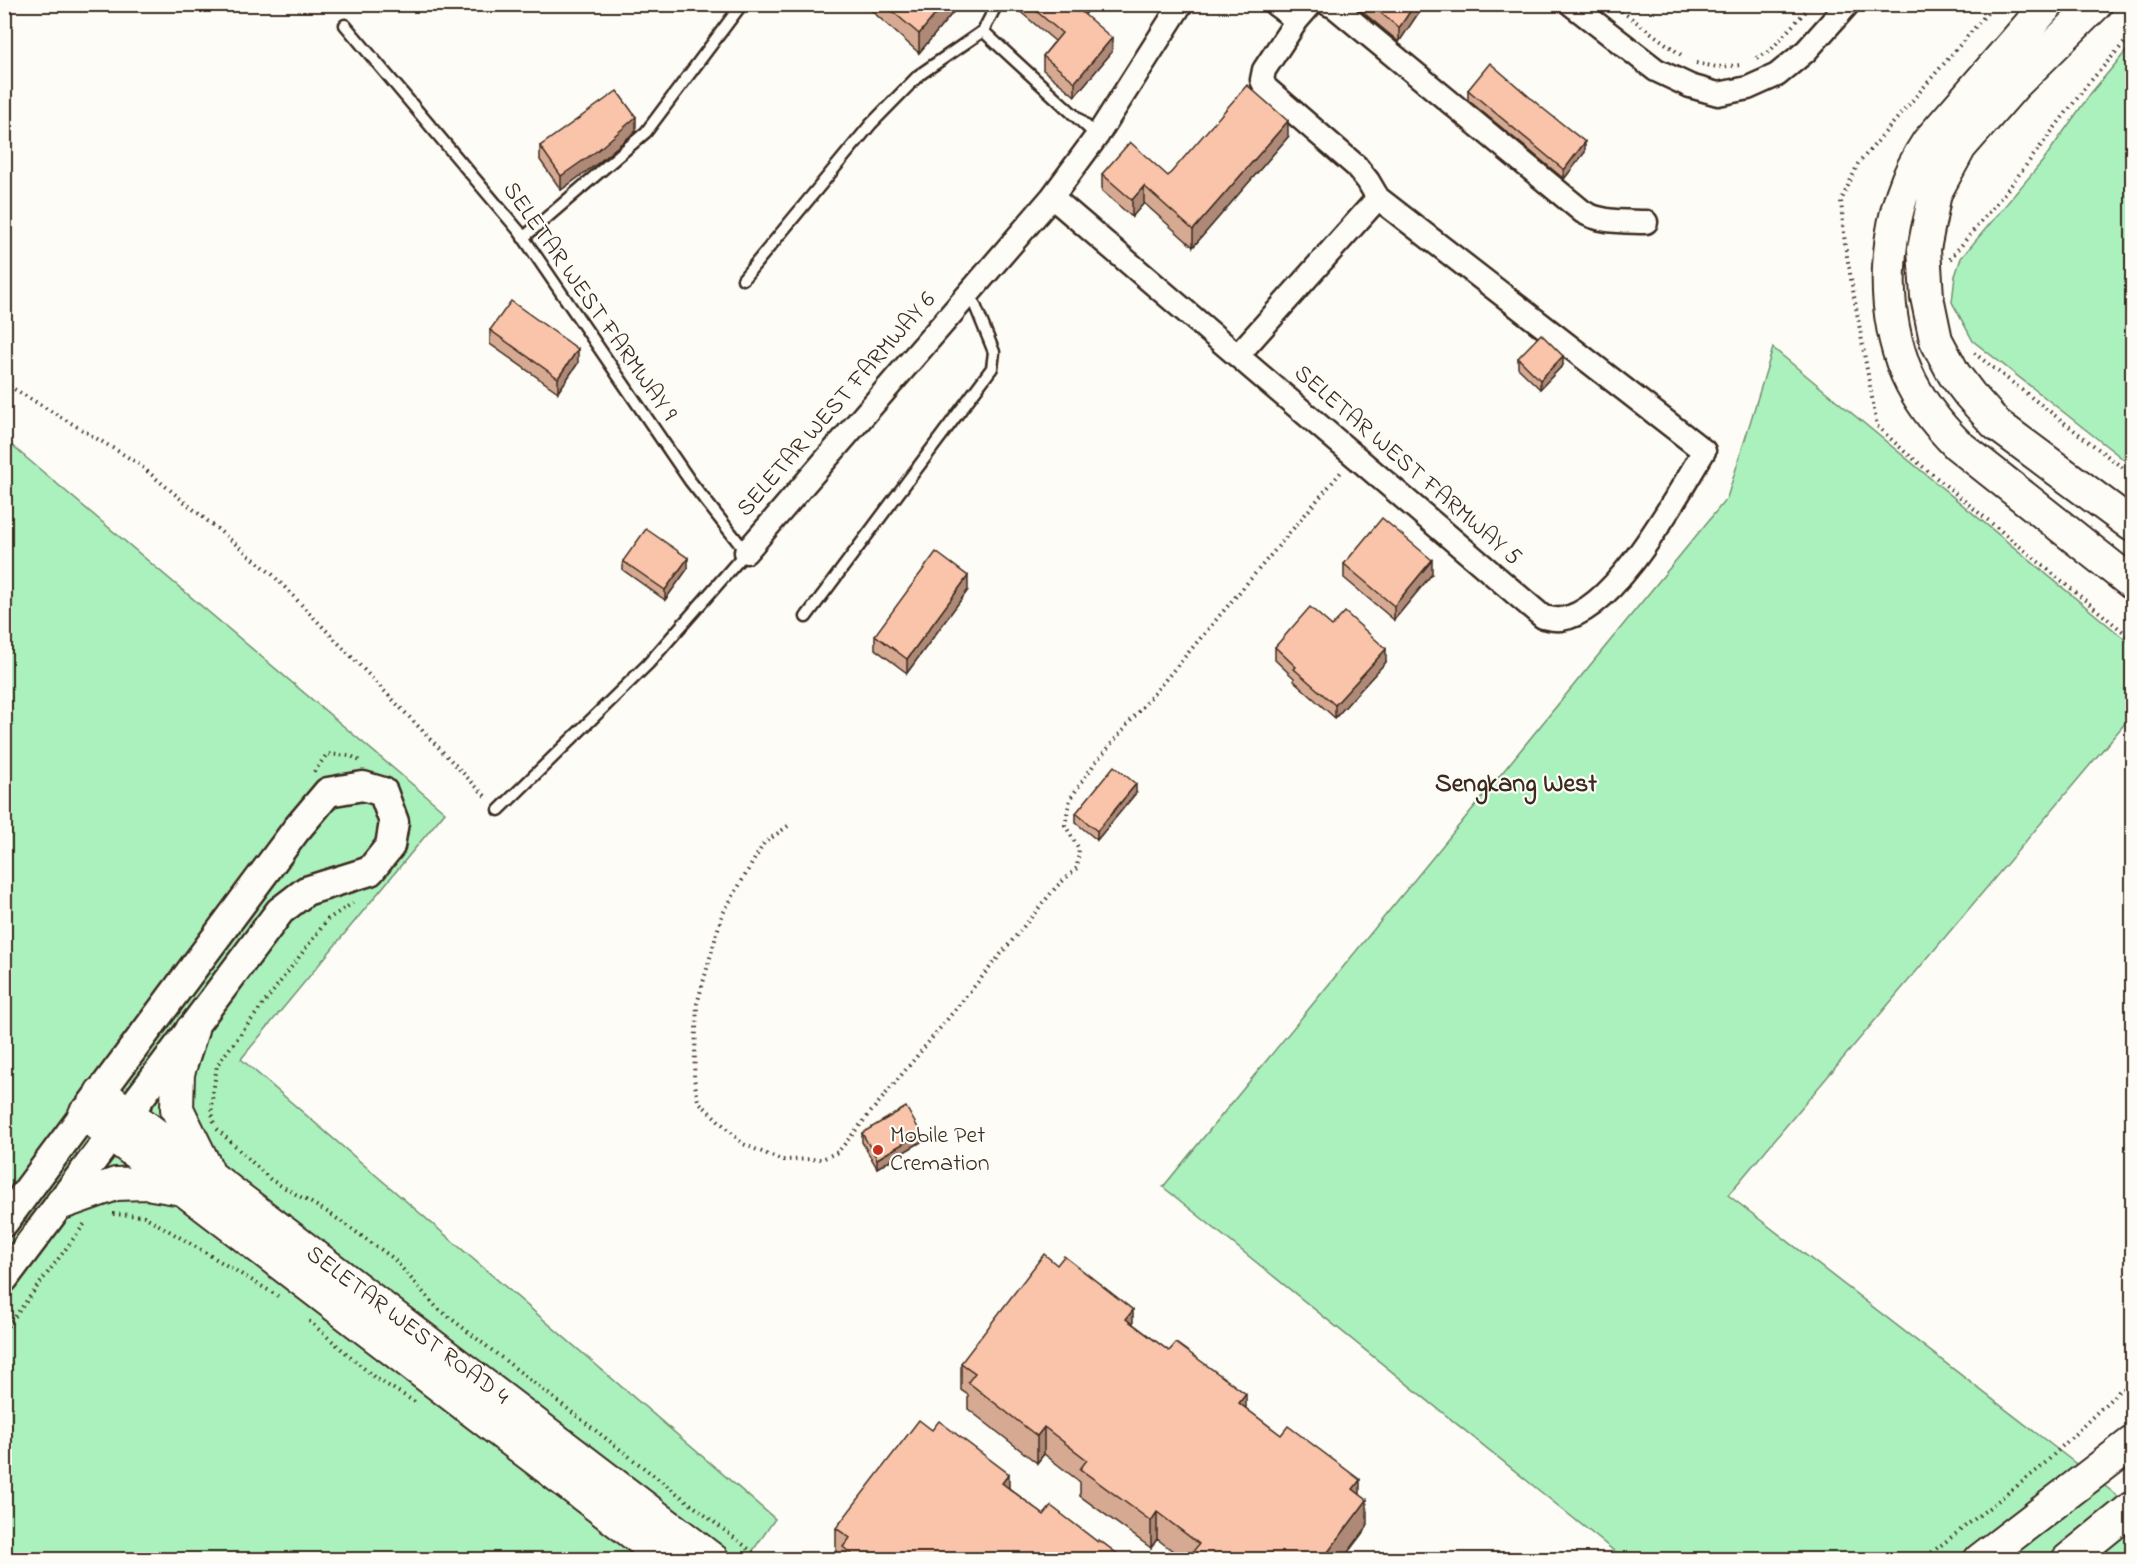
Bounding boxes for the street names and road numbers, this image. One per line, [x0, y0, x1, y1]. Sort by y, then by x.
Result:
street label: SELETAR WEST FARMWAY 9 [493, 175, 686, 430]
street label: SELETAR WEST FARMWAY 6 [729, 284, 945, 525]
street label: SELETAR WEST FARMWAY 5 [1285, 357, 1529, 575]
street label: SELETAR WEST ROAD 4 [298, 1238, 516, 1414]

